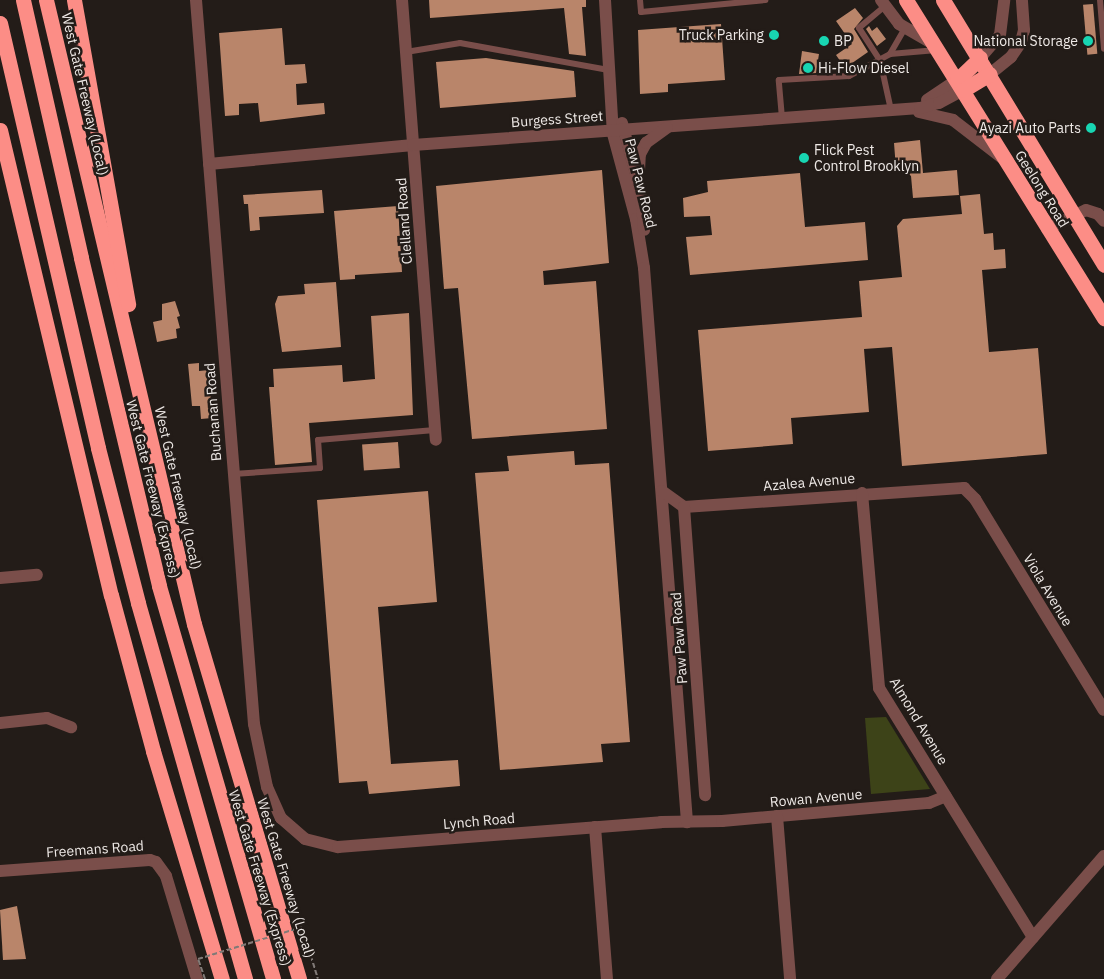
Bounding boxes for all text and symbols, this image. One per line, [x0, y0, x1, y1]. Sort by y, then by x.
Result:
street label: West Gate Freeway (Local) [58, 11, 112, 177]
place label: Truck Parking [679, 27, 764, 43]
marker: Truck Parking [768, 29, 780, 41]
place label: BP [834, 33, 852, 49]
place label: National Storage [973, 33, 1078, 49]
marker: BP [818, 35, 830, 47]
marker: National Storage [1082, 35, 1094, 47]
place label: Hi-Flow Diesel [818, 60, 909, 76]
marker: Hi-Flow Diesel [802, 62, 814, 74]
street label: Burgess Street [510, 107, 604, 131]
place label: Ayazi Auto Parts [979, 120, 1081, 136]
marker: Ayazi Auto Parts [1085, 122, 1097, 134]
street label: Paw Paw Road [622, 136, 660, 230]
place label: Flick Pest Control Brooklyn [814, 142, 919, 174]
street label: Geelong Road [1012, 147, 1072, 231]
marker: Flick Pest Control Brooklyn [798, 152, 810, 164]
street label: Clelland Road [393, 177, 415, 265]
street label: Buchanan Road [201, 362, 225, 462]
street label: West Gate Freeway (Express) [123, 398, 183, 580]
street label: West Gate Freeway (Local) [151, 405, 205, 571]
street label: Azalea Avenue [762, 470, 856, 494]
street label: Viola Avenue [1020, 551, 1076, 629]
street label: Paw Paw Road [667, 592, 691, 684]
street label: Almond Avenue [886, 674, 952, 768]
street label: Rowan Avenue [769, 786, 863, 810]
street label: West Gate Freeway (Express) [225, 788, 295, 968]
street label: West Gate Freeway (Local) [254, 796, 318, 960]
street label: Lynch Road [442, 809, 516, 833]
street label: Freemans Road [46, 837, 144, 861]

